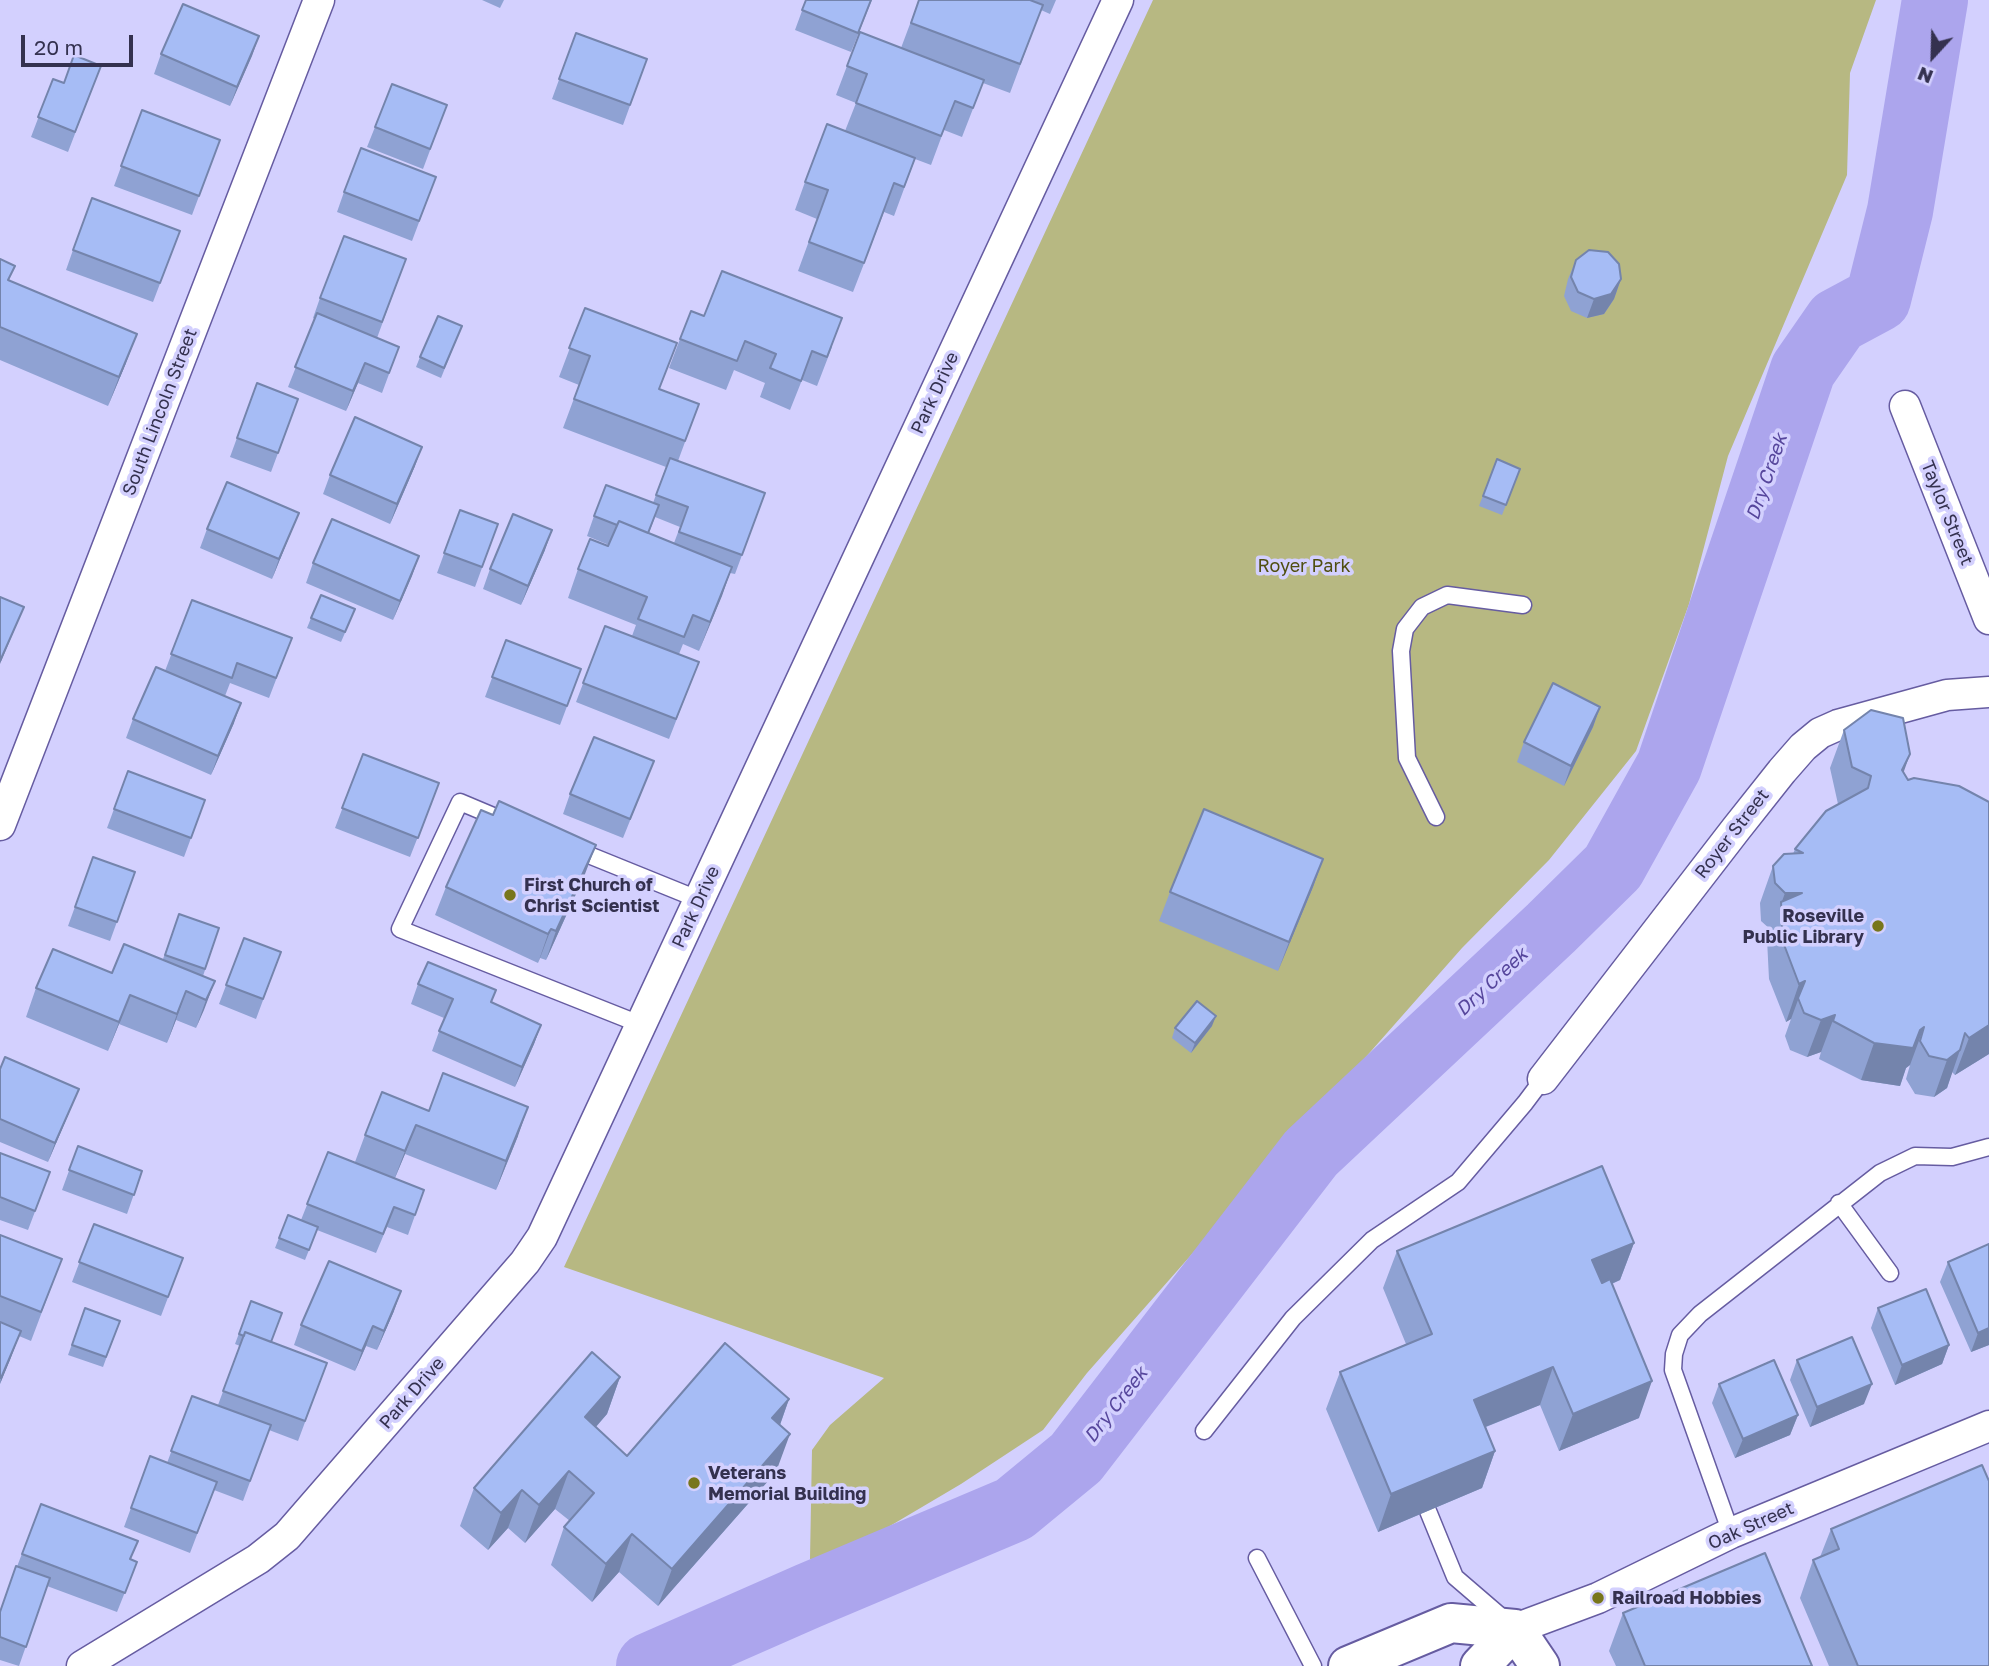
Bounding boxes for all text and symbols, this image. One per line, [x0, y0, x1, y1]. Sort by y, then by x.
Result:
scale bar [24, 21, 136, 65]
north arrow [1898, 21, 1968, 91]
text: 20 m [34, 34, 83, 60]
text: N [1914, 63, 1936, 89]
street label: South Lincoln Street [118, 325, 202, 499]
street label: Park Drive [907, 349, 963, 437]
water label: Dry Creek [1742, 431, 1792, 523]
street label: Taylor Street [1916, 458, 1978, 568]
park label: Royer Park [1257, 555, 1351, 577]
street label: Royer Street [1690, 785, 1774, 883]
street label: Park Drive [668, 863, 724, 951]
place label: First Church of Christ Scientist [524, 874, 659, 917]
marker: First Church of Christ Scientist [502, 887, 518, 903]
place label: Roseville Public Library [1743, 905, 1864, 948]
marker: Roseville Public Library [1870, 918, 1886, 934]
water label: Dry Creek [1451, 943, 1533, 1021]
street label: Park Drive [375, 1353, 449, 1433]
water label: Dry Creek [1079, 1363, 1153, 1447]
place label: Veterans Memorial Building [708, 1462, 866, 1504]
marker: Veterans Memorial Building [686, 1475, 702, 1491]
street label: Oak Street [1705, 1498, 1797, 1554]
place label: Railroad Hobbies [1612, 1587, 1761, 1609]
marker: Railroad Hobbies [1590, 1590, 1606, 1606]

